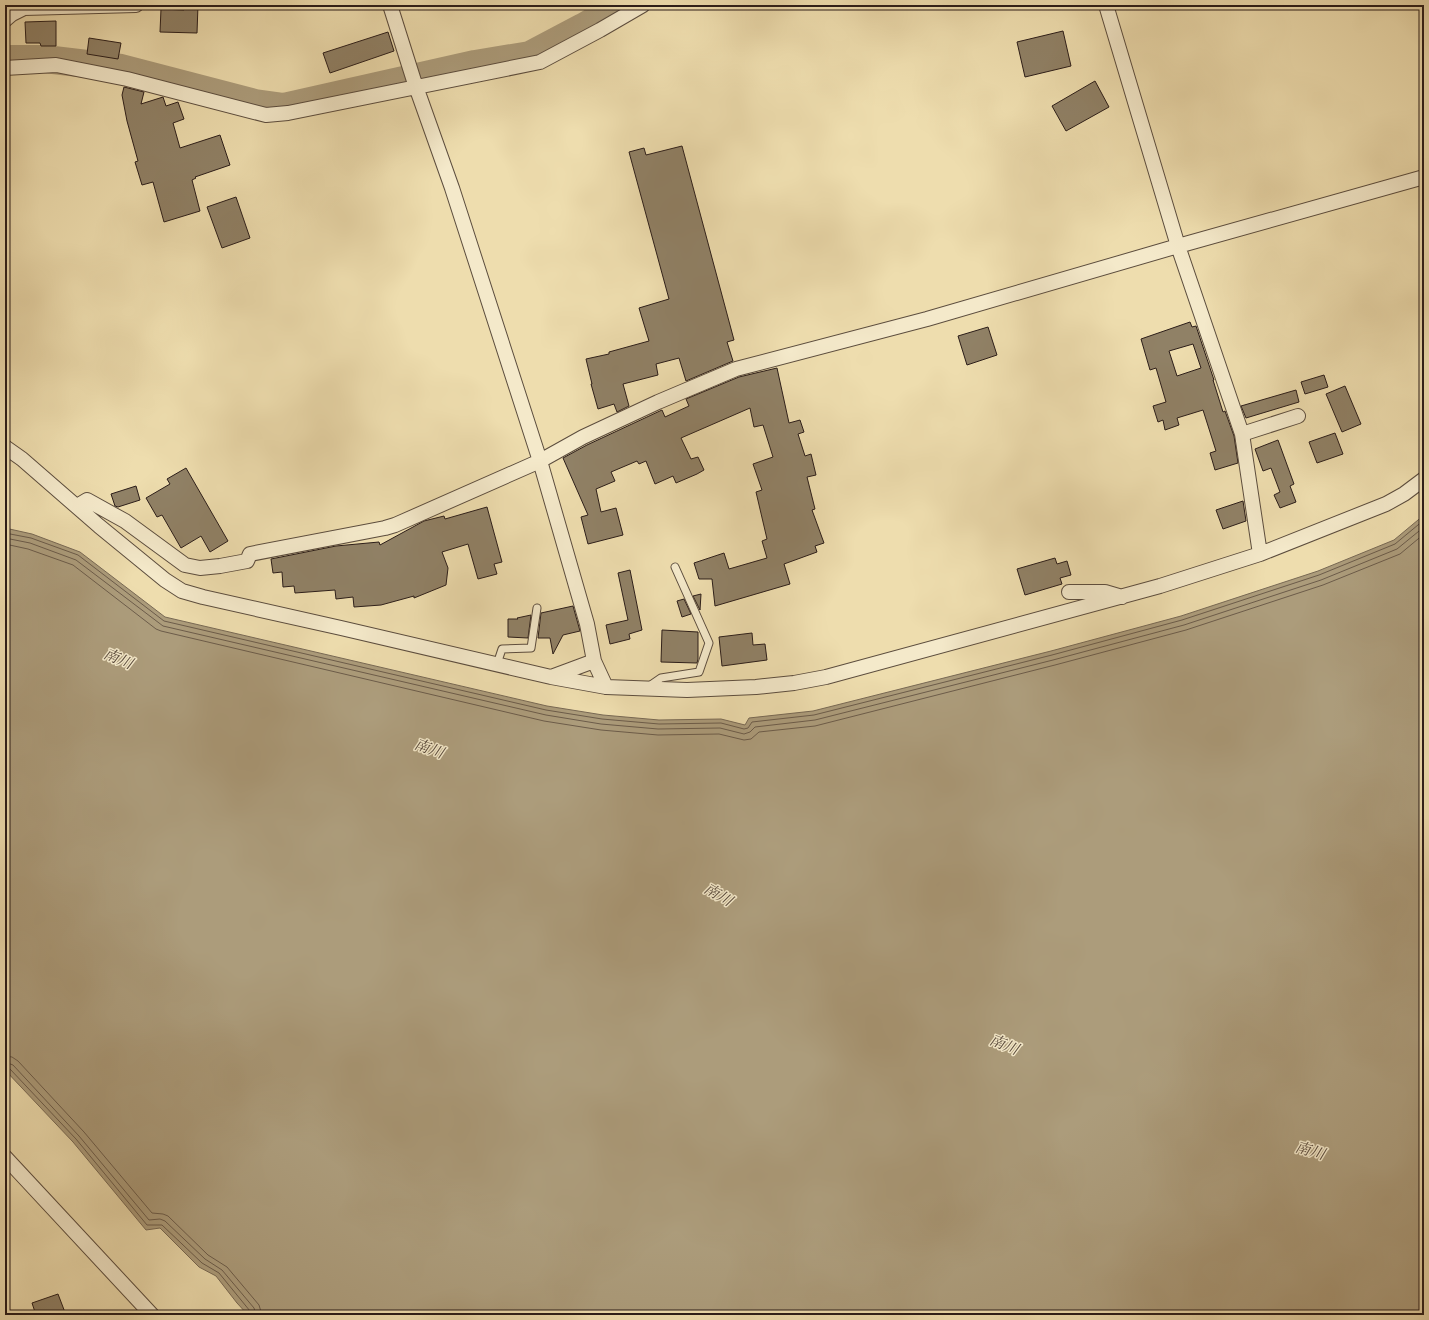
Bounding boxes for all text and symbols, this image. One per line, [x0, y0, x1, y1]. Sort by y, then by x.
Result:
water label: 南川 [100, 644, 137, 674]
water label: 南川 [412, 735, 448, 764]
water label: 南川 [700, 879, 737, 912]
water label: 南川 [987, 1031, 1023, 1060]
water label: 南川 [1293, 1138, 1329, 1165]

